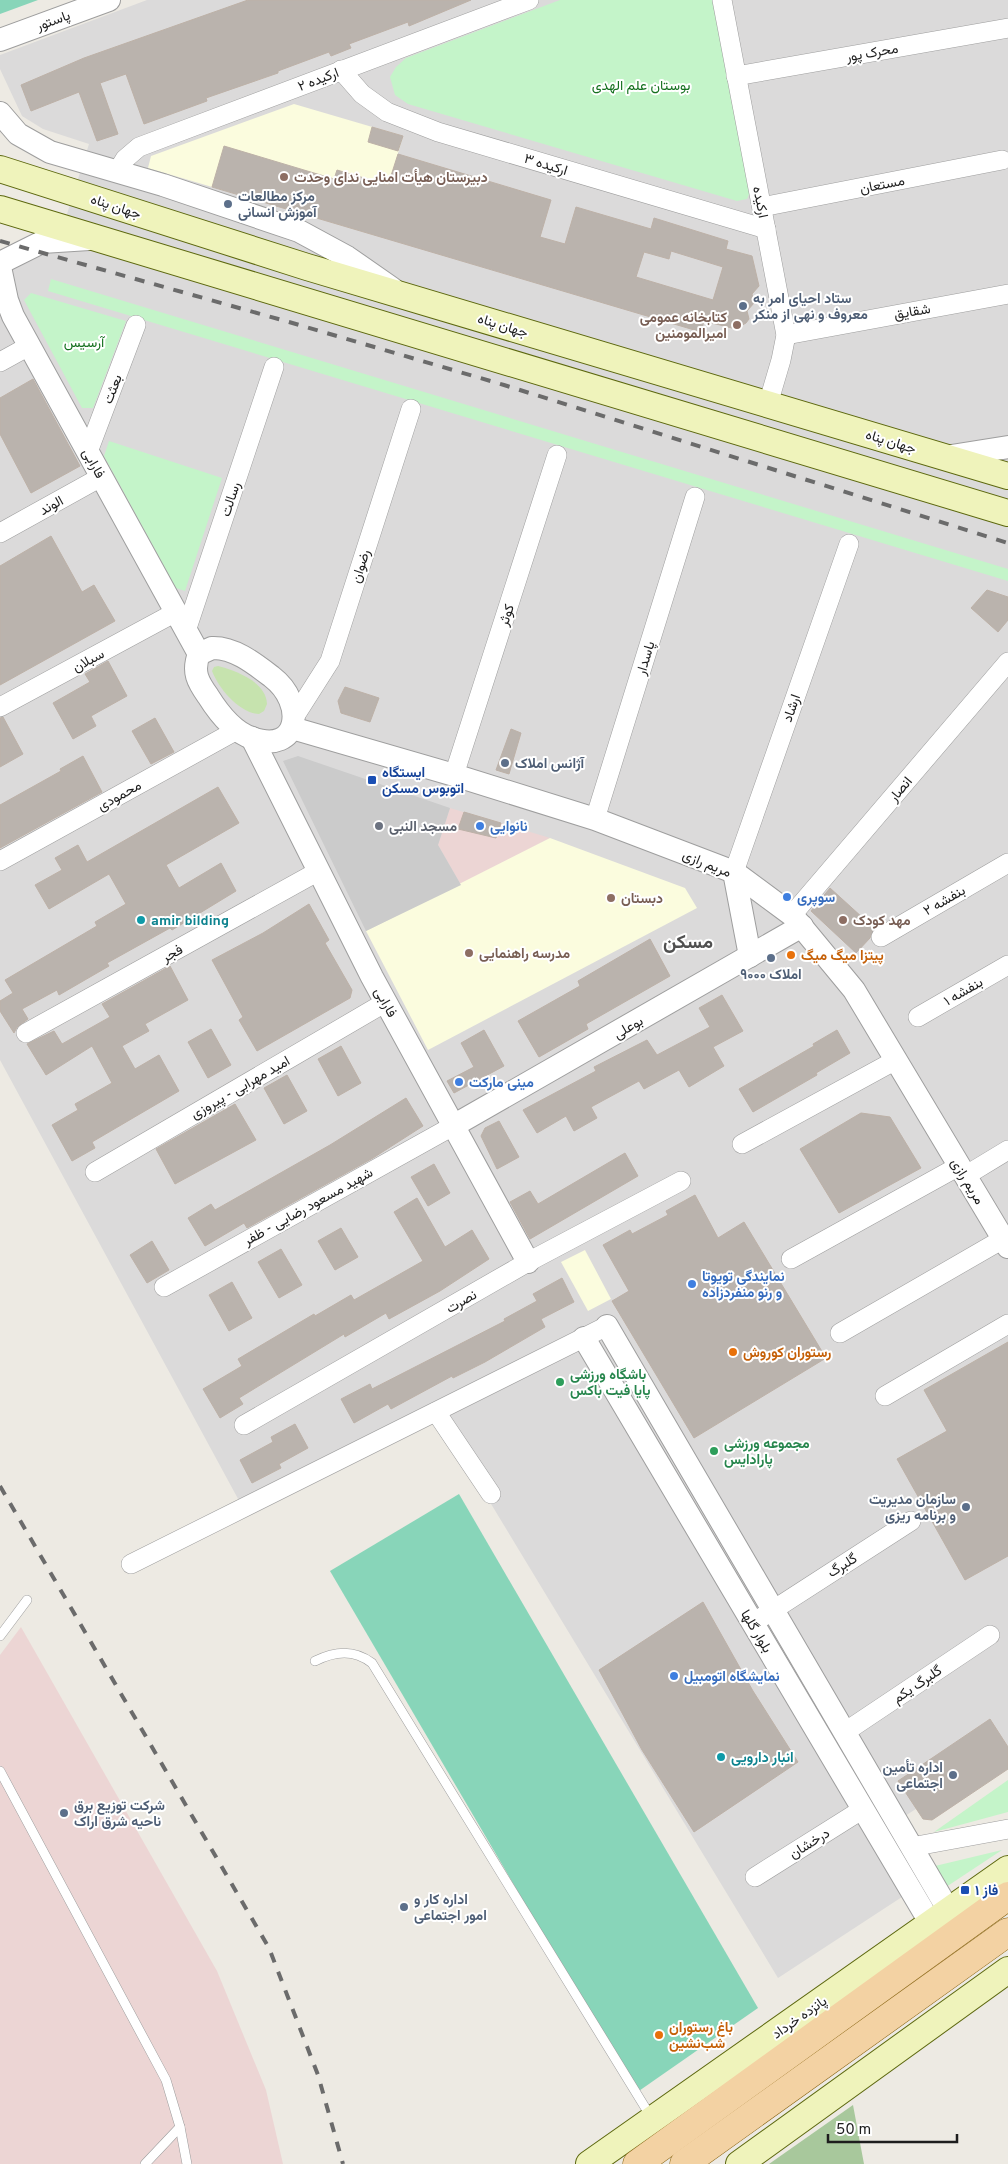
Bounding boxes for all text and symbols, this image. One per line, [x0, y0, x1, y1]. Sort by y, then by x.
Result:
street label: پاستور [33, 7, 73, 36]
street label: محرک پور [844, 41, 900, 67]
street label: ارکیده ۲ [296, 65, 341, 96]
park label: بوستان علم الهدی [592, 78, 690, 95]
street label: ارکیده ۳ [522, 151, 569, 180]
place label: دبیرستان هیأت امنایی ندای وحدت [294, 169, 488, 187]
marker: دبیرستان هیأت امنایی ندای وحدت [278, 171, 290, 183]
street label: مستعان [858, 173, 906, 198]
street label: ارکیده [748, 185, 771, 220]
place label: مرکز مطالعات آموزش انسانی [238, 189, 318, 222]
street label: جهان پناه [88, 191, 143, 224]
marker: مرکز مطالعات آموزش انسانی [222, 198, 234, 210]
place label: ستاد احیای امر به معروف و نهی از منکر [752, 291, 868, 324]
marker: ستاد احیای امر به معروف و نهی از منکر [737, 300, 749, 312]
street label: شقایق [893, 301, 932, 324]
place label: کتابخانه عمومی امیرالمومنین [640, 310, 727, 343]
street label: جهان پناه [475, 311, 530, 342]
marker: کتابخانه عمومی امیرالمومنین [731, 319, 743, 331]
park label: آرسیس [64, 335, 106, 352]
street label: بعثت [100, 372, 127, 407]
street label: جهان پناه [863, 427, 918, 458]
street label: فارابی [78, 446, 108, 482]
street label: رسالت [218, 480, 245, 519]
street label: الوند [37, 493, 67, 520]
street label: رضوان [348, 547, 375, 585]
street label: کوثر [496, 602, 519, 630]
street label: پاسدار [633, 639, 660, 678]
street label: سبلان [70, 646, 108, 677]
street label: ارشاد [780, 692, 805, 725]
place label: آژانس املاک [515, 756, 586, 773]
marker: آژانس املاک [499, 757, 511, 769]
place label: ایستگاه اتوبوس مسکن [382, 765, 464, 798]
marker: ایستگاه اتوبوس مسکن [366, 774, 378, 786]
street label: انصار [885, 774, 917, 807]
street label: محمودی [95, 777, 145, 815]
place label: مسجد النبی [389, 819, 457, 836]
place label: نانوایی [490, 819, 528, 836]
marker: مسجد النبی [373, 820, 385, 832]
marker: نانوایی [474, 820, 486, 832]
street label: مریم رازی [680, 847, 733, 882]
street label: بنفشه ۲ [921, 883, 969, 920]
place label: سوپری [797, 890, 835, 907]
place label: دبستان [621, 891, 663, 908]
marker: سوپری [781, 891, 793, 903]
marker: دبستان [605, 892, 617, 904]
place label: amir bilding [151, 913, 229, 930]
place label: مهد کودک [853, 913, 911, 930]
marker: amir bilding [135, 914, 147, 926]
marker: مهد کودک [837, 914, 849, 926]
district label: مسکن [663, 931, 713, 955]
street label: فجر [158, 942, 186, 967]
place label: مدرسه راهنمایی [479, 946, 571, 963]
marker: مدرسه راهنمایی [463, 947, 475, 959]
place label: پیتزا میگ میگ [801, 948, 884, 965]
marker: پیتزا میگ میگ [785, 949, 797, 961]
marker: املاک ۹۰۰۰ [765, 952, 777, 964]
place label: املاک ۹۰۰۰ [740, 967, 802, 984]
street label: بنفشه ۱ [941, 974, 986, 1010]
street label: فارابی [370, 985, 400, 1021]
street label: بوعلی [611, 1013, 647, 1043]
street label: امید مهرابی - پیروزی [188, 1053, 293, 1124]
place label: مینی مارکت [469, 1075, 534, 1092]
marker: مینی مارکت [453, 1076, 465, 1088]
street label: مریم رازی [946, 1155, 987, 1208]
street label: شهید مسعود رضایی - ظفر [240, 1165, 376, 1250]
place label: نمایندگی تویوتا و رنو منفردزاده [702, 1269, 785, 1302]
marker: نمایندگی تویوتا و رنو منفردزاده [686, 1278, 698, 1290]
street label: نصرت [443, 1287, 480, 1318]
place label: رستوران کوروش [743, 1345, 831, 1362]
marker: رستوران کوروش [727, 1346, 739, 1358]
place label: باشگاه ورزشی پایا فیت باکس [570, 1367, 650, 1400]
marker: باشگاه ورزشی پایا فیت باکس [554, 1376, 566, 1388]
place label: مجموعه ورزشی پارادایس [724, 1436, 810, 1469]
marker: مجموعه ورزشی پارادایس [708, 1445, 720, 1457]
place label: سازمان مدیریت و برنامه ریزی [869, 1492, 956, 1525]
marker: سازمان مدیریت و برنامه ریزی [960, 1501, 972, 1513]
street label: گلبرگ [825, 1550, 861, 1582]
street label: بلوار گلها [736, 1607, 775, 1656]
street label: گلبرگ یکم [890, 1663, 946, 1708]
place label: نمایشگاه اتومبیل [684, 1669, 780, 1686]
marker: نمایشگاه اتومبیل [668, 1670, 680, 1682]
place label: انبار دارویی [731, 1750, 794, 1767]
marker: انبار دارویی [715, 1751, 727, 1763]
place label: اداره تأمین اجتماعی [882, 1759, 943, 1793]
marker: اداره تأمین اجتماعی [947, 1769, 959, 1781]
place label: شرکت توزیع برق ناحیه شرق اراک [74, 1798, 165, 1831]
marker: شرکت توزیع برق ناحیه شرق اراک [58, 1807, 70, 1819]
street label: درخشان [786, 1825, 834, 1863]
place label: فاز ۱ [975, 1883, 998, 1900]
marker: فاز ۱ [959, 1884, 971, 1896]
place label: اداره کار و امور اجتماعی [414, 1892, 487, 1925]
marker: اداره کار و امور اجتماعی [398, 1901, 410, 1913]
street label: پانزده خرداد [769, 1993, 831, 2043]
place label: باغ رستوران شب‌نشین [669, 2020, 733, 2053]
marker: باغ رستوران شب‌نشین [653, 2029, 665, 2041]
scale bar [828, 2112, 957, 2144]
text: 50 m [836, 2121, 871, 2140]

